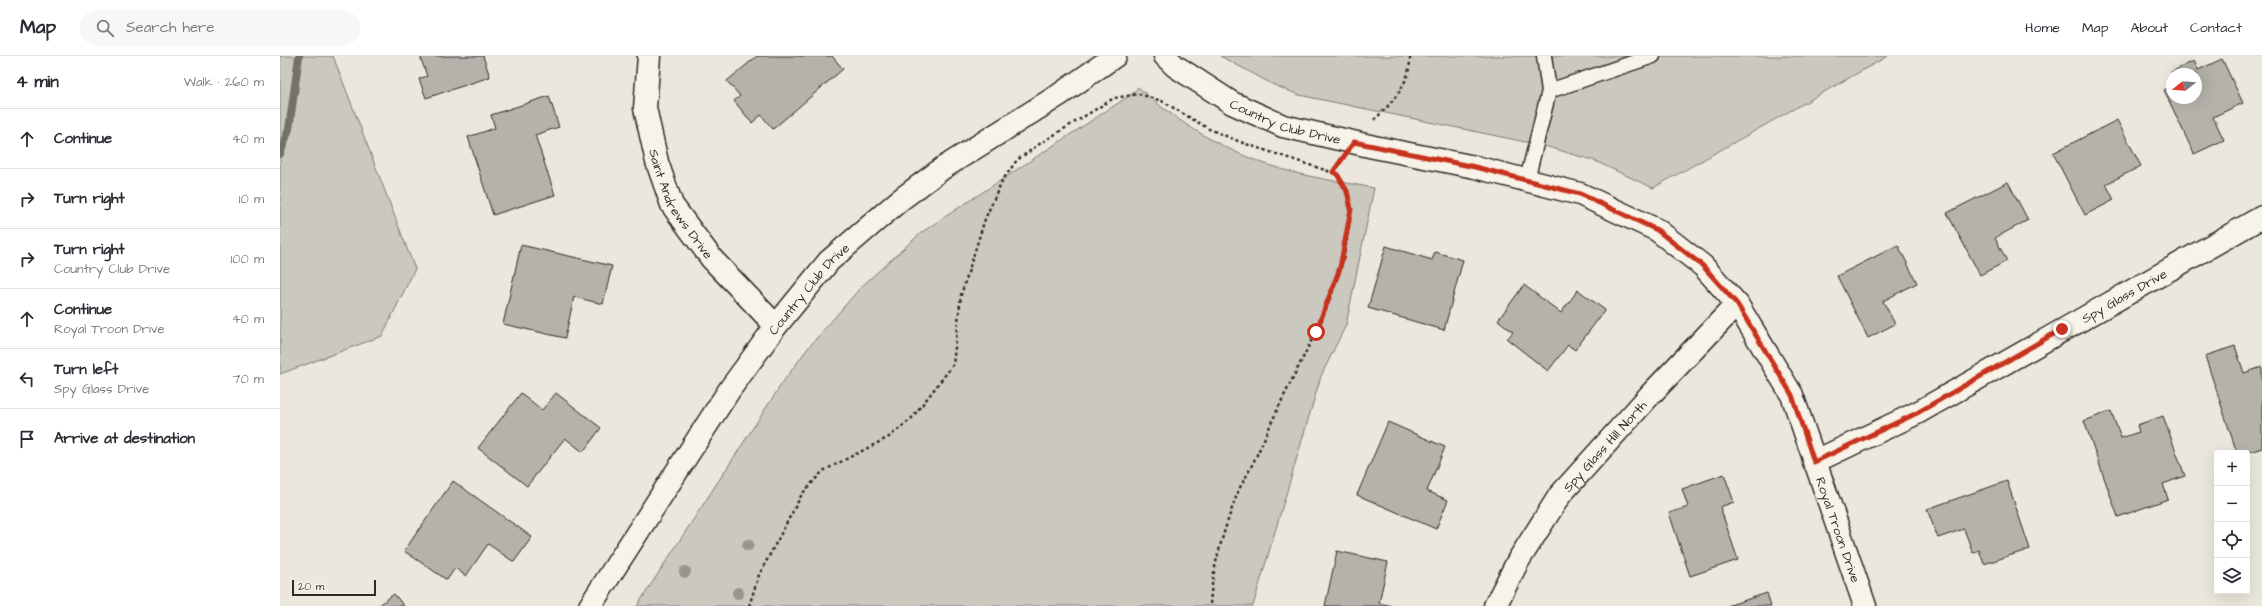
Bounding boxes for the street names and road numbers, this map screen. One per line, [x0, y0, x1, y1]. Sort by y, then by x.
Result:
street label: Country Club Drive [1227, 95, 1342, 149]
street label: Saint Andrews Drive [644, 147, 717, 263]
street label: Country Club Drive [765, 239, 854, 339]
street label: Spy Glass Drive [2078, 265, 2170, 328]
street label: Spy Glass Hill North [1559, 396, 1651, 496]
street label: Royal Troon Drive [1811, 475, 1864, 585]

